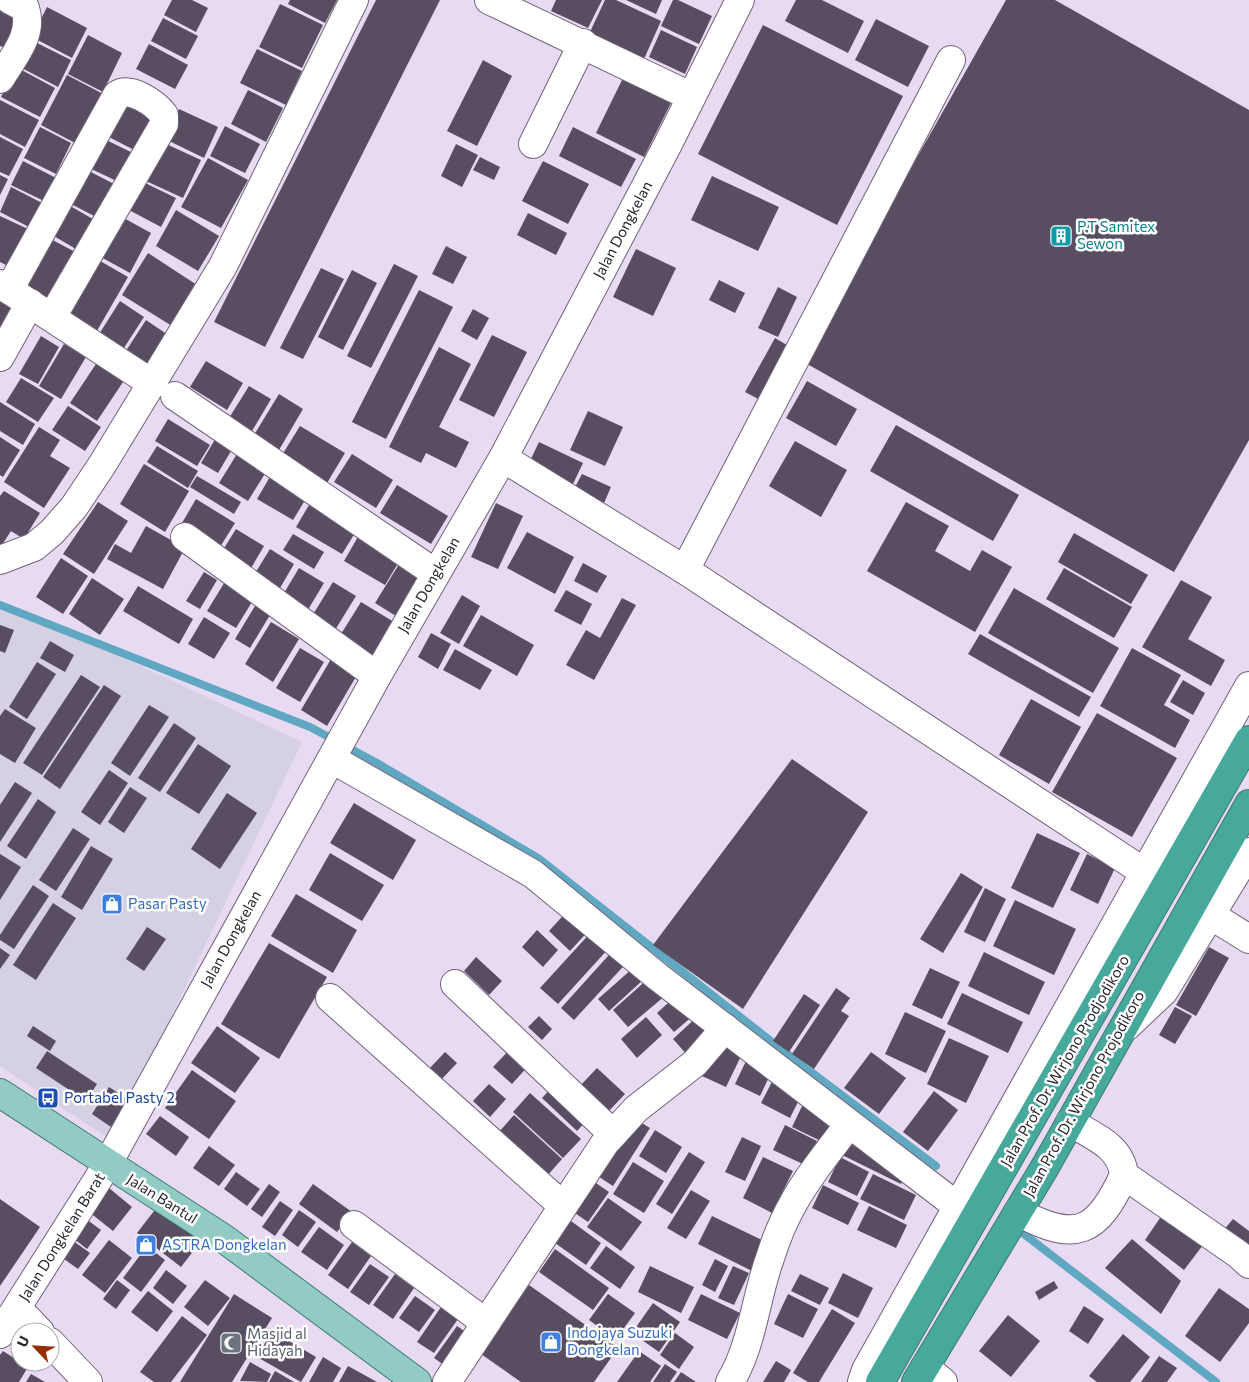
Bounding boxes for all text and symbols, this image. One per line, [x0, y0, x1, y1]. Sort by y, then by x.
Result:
street label: Jalan Dongkelan [589, 178, 655, 281]
place label: P.T Samitex Sewon [1077, 217, 1155, 252]
building icon: P.T Samitex Sewon [1049, 224, 1073, 248]
street label: Jalan Dongkelan [393, 533, 463, 636]
street label: Jalan Dongkelan [196, 887, 264, 990]
shop icon: Pasar Pasty [100, 892, 124, 916]
place label: Pasar Pasty [128, 894, 207, 912]
street label: Jalan Prof. Dr. Wirjono Prodjodikoro [996, 951, 1132, 1170]
street label: Jalan Prof. Dr. Wirjono Projodikoro [1019, 987, 1147, 1200]
bus stop icon: Portabel Pasty 2 [36, 1086, 60, 1110]
place label: Portabel Pasty 2 [64, 1088, 175, 1106]
street label: Jalan Dongkelan Barat [14, 1169, 108, 1304]
street label: Jalan Bantul [124, 1169, 201, 1227]
shop icon: ASTRA Dongkelan [134, 1233, 158, 1257]
place label: ASTRA Dongkelan [162, 1235, 287, 1253]
north arrow [10, 1322, 60, 1372]
place label: Indojaya Suzuki Dongkelan [567, 1323, 672, 1358]
place label: Masjid al Hidayah [247, 1324, 307, 1359]
shop icon: Indojaya Suzuki Dongkelan [539, 1330, 563, 1354]
mosque icon: Masjid al Hidayah [219, 1331, 243, 1355]
text: U [13, 1333, 33, 1350]

